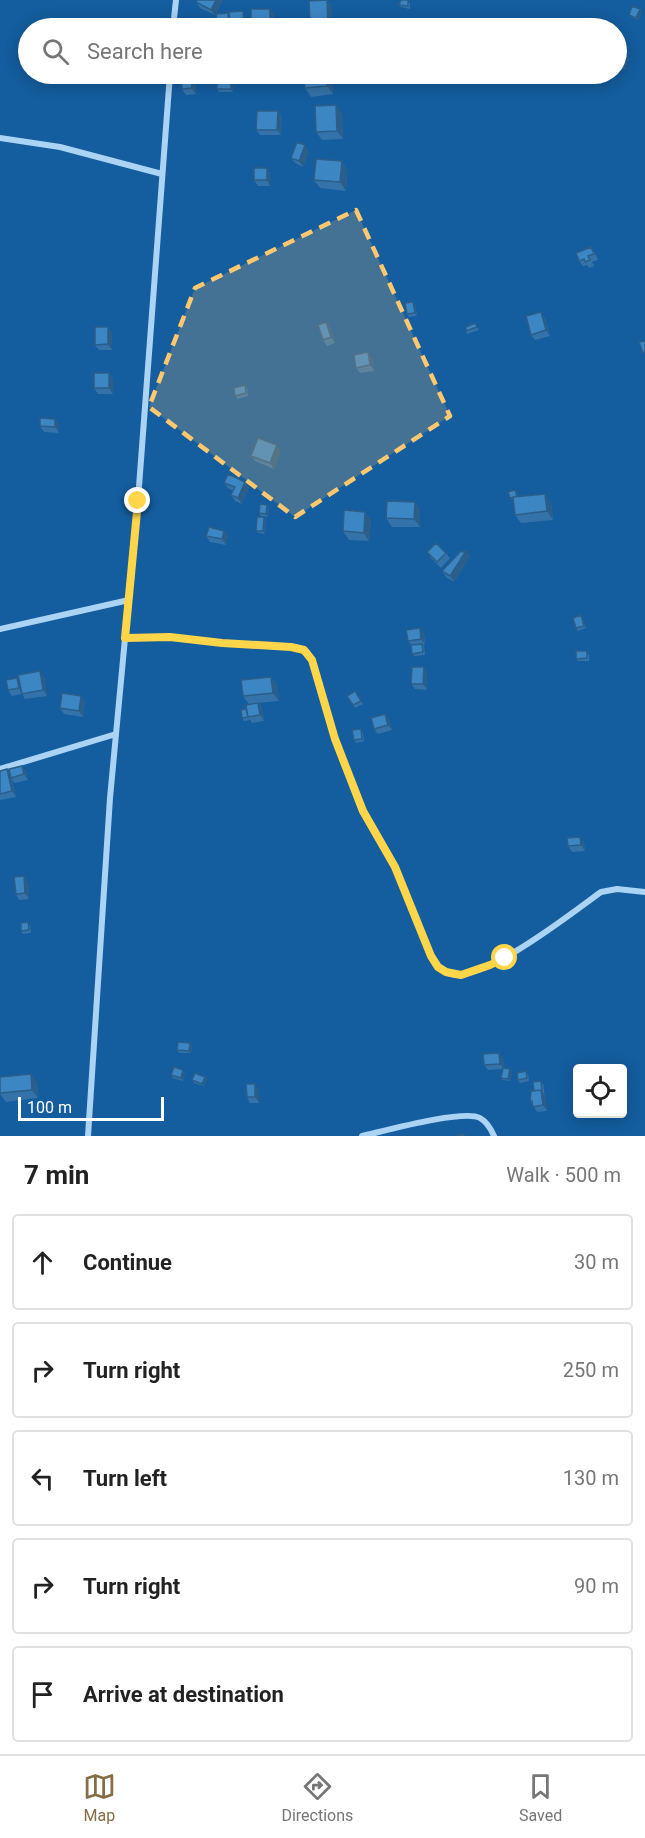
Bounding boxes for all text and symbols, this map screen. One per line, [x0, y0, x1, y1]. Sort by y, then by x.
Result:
search box [18, 18, 627, 84]
icon: search [39, 35, 72, 68]
text: Search here [87, 39, 203, 64]
route end [124, 487, 150, 513]
route start [491, 944, 517, 970]
map controls [573, 1064, 627, 1118]
button: locate [573, 1064, 627, 1118]
scale bar [18, 1094, 164, 1122]
text: 100 m [27, 1098, 72, 1117]
text: 7 min [24, 1160, 89, 1190]
text: Walk · 500 m [506, 1163, 621, 1187]
icon: ahead [26, 1246, 59, 1279]
text: Continue [83, 1250, 172, 1275]
text: 30 m [574, 1250, 619, 1274]
icon: right [26, 1354, 59, 1387]
text: Turn right [83, 1358, 180, 1383]
text: 250 m [563, 1358, 619, 1382]
icon: left [26, 1462, 59, 1495]
text: Turn left [83, 1466, 167, 1491]
text: 130 m [563, 1466, 619, 1490]
icon: right [26, 1570, 59, 1603]
text: Turn right [83, 1574, 180, 1599]
text: 90 m [574, 1574, 619, 1598]
icon: arrive [26, 1678, 59, 1711]
text: Arrive at destination [83, 1682, 284, 1707]
tab: Map [83, 1770, 116, 1825]
tab: Directions [281, 1770, 353, 1825]
tab: Saved [519, 1770, 562, 1825]

